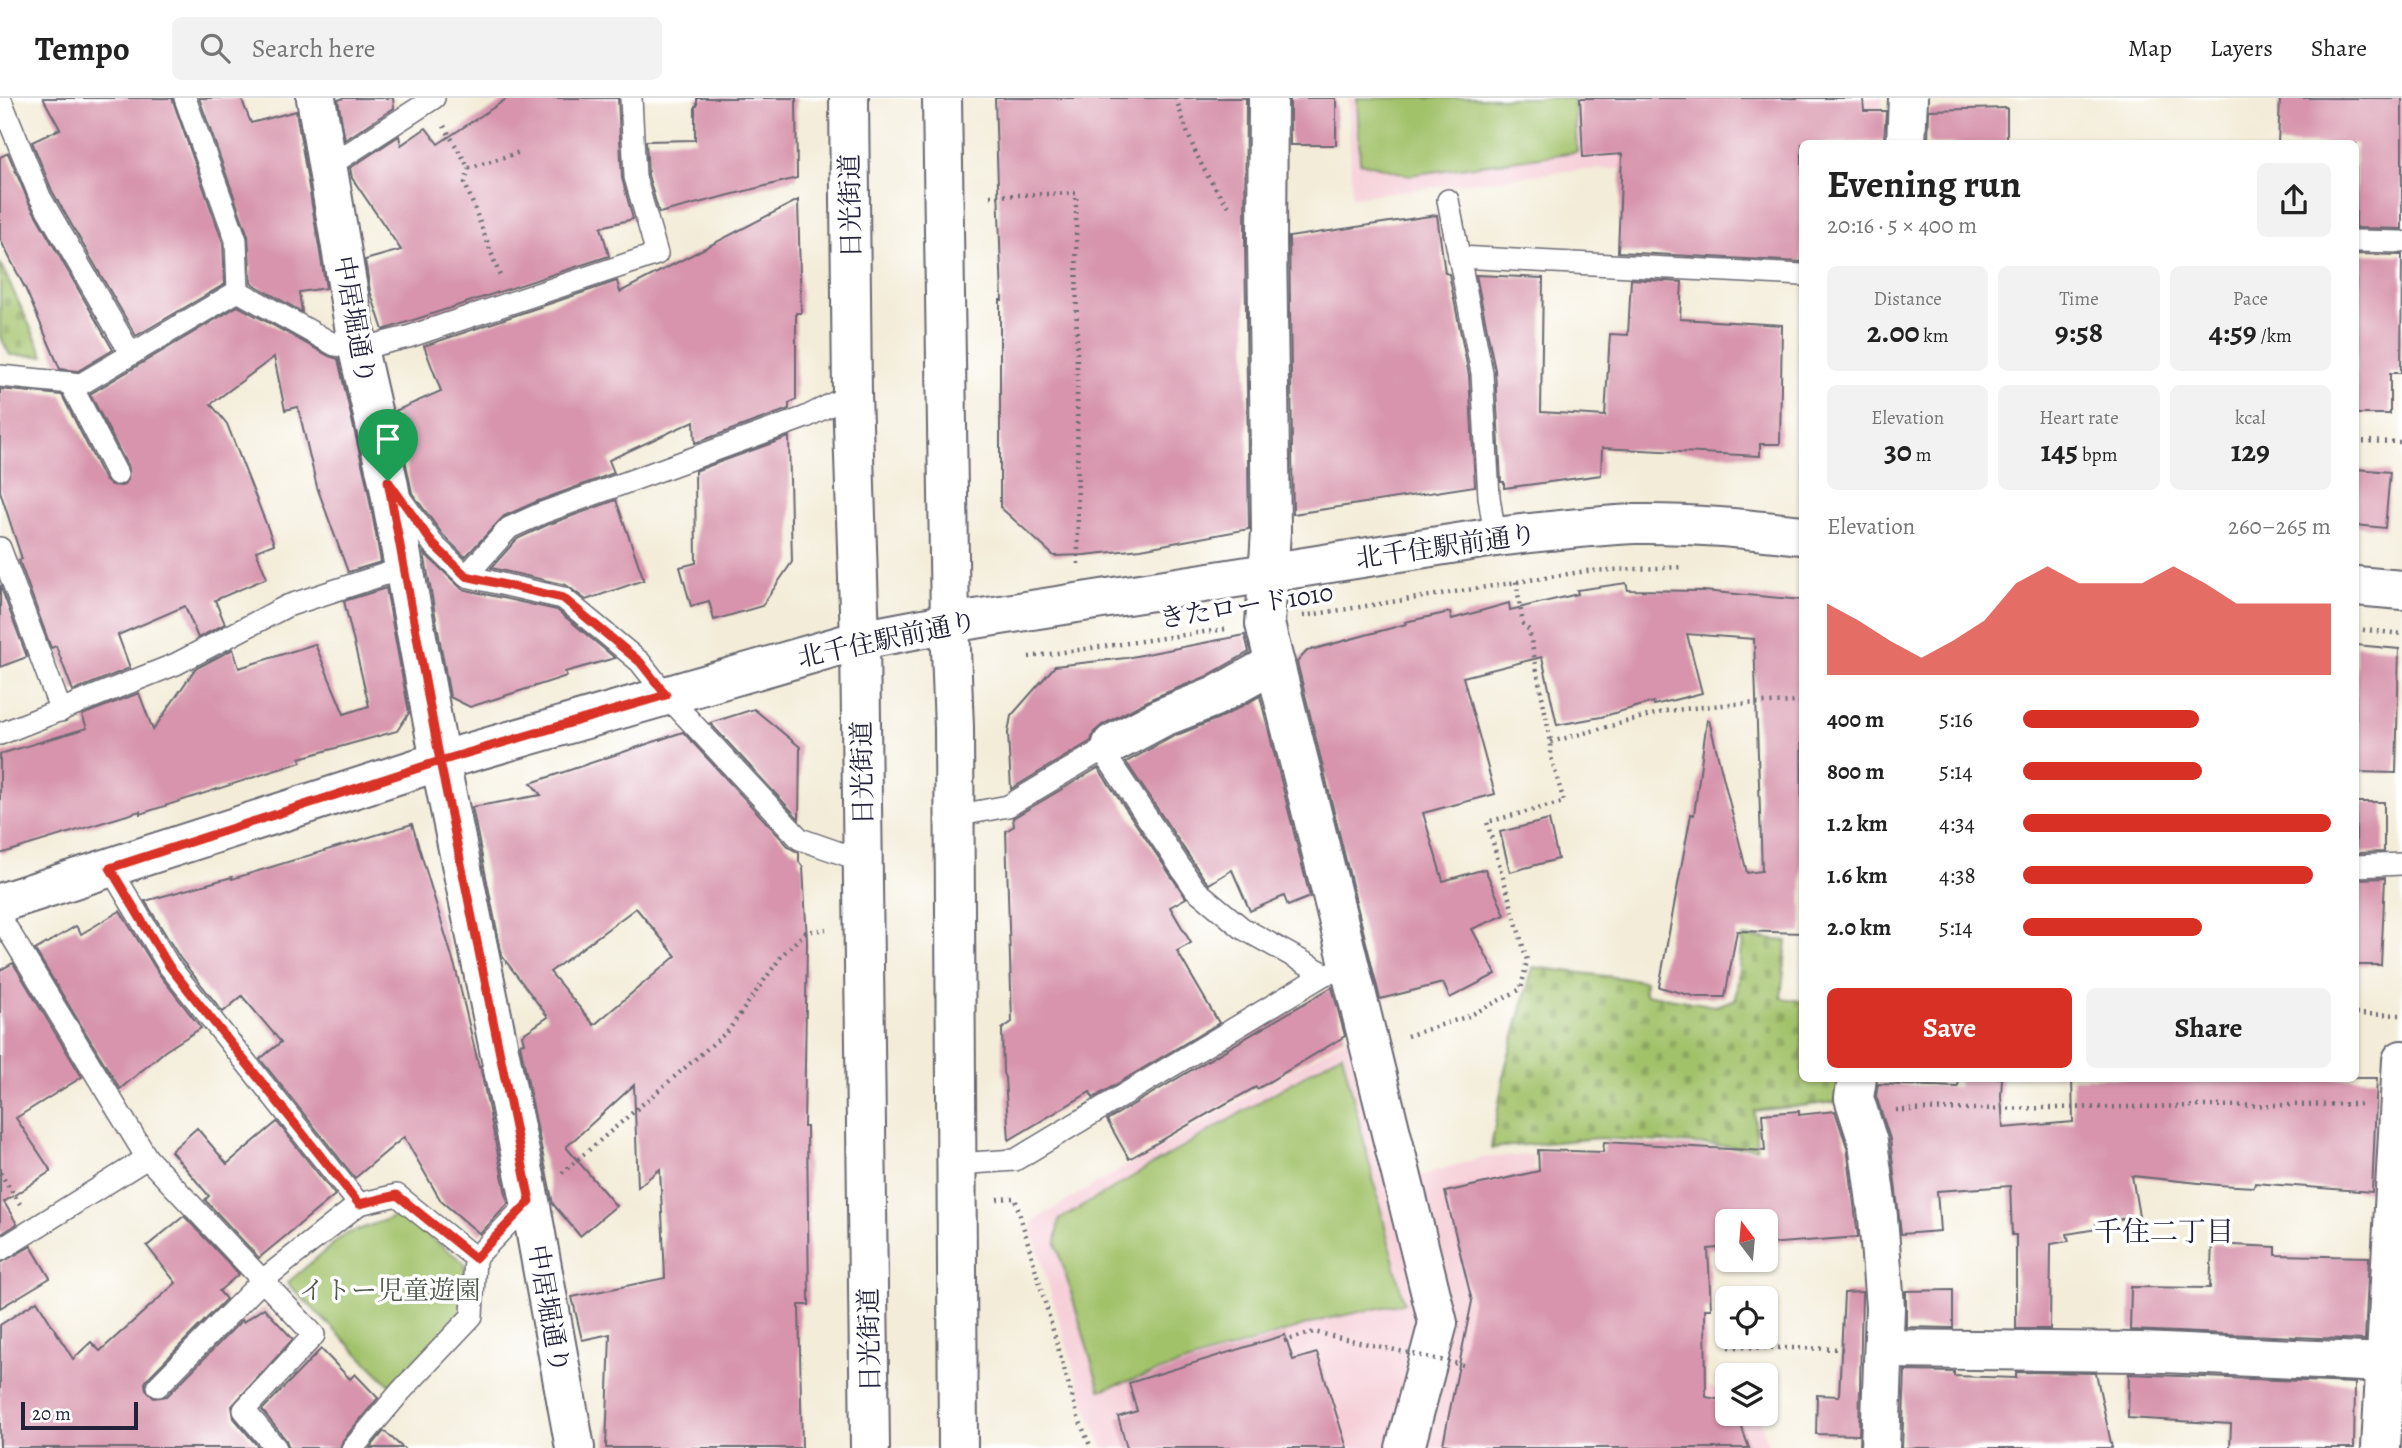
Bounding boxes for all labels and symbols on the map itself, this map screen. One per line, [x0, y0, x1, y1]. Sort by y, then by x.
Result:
street label: 日光街道 [832, 154, 869, 258]
street label: 中居堀通り [326, 253, 383, 387]
pin [358, 409, 418, 481]
street label: 北千住駅前通り [1354, 516, 1539, 576]
street label: きたロード1010 [1157, 574, 1335, 637]
street label: 北千住駅前通り [794, 603, 980, 676]
street label: 日光街道 [844, 721, 881, 825]
north arrow [1715, 1209, 1778, 1272]
district label: 千住二丁目 [2094, 1213, 2234, 1251]
street label: 中居堀通り [520, 1242, 577, 1376]
park label: イトー児童遊園 [299, 1273, 481, 1308]
street label: 日光街道 [851, 1288, 888, 1392]
scale bar [21, 1399, 138, 1431]

